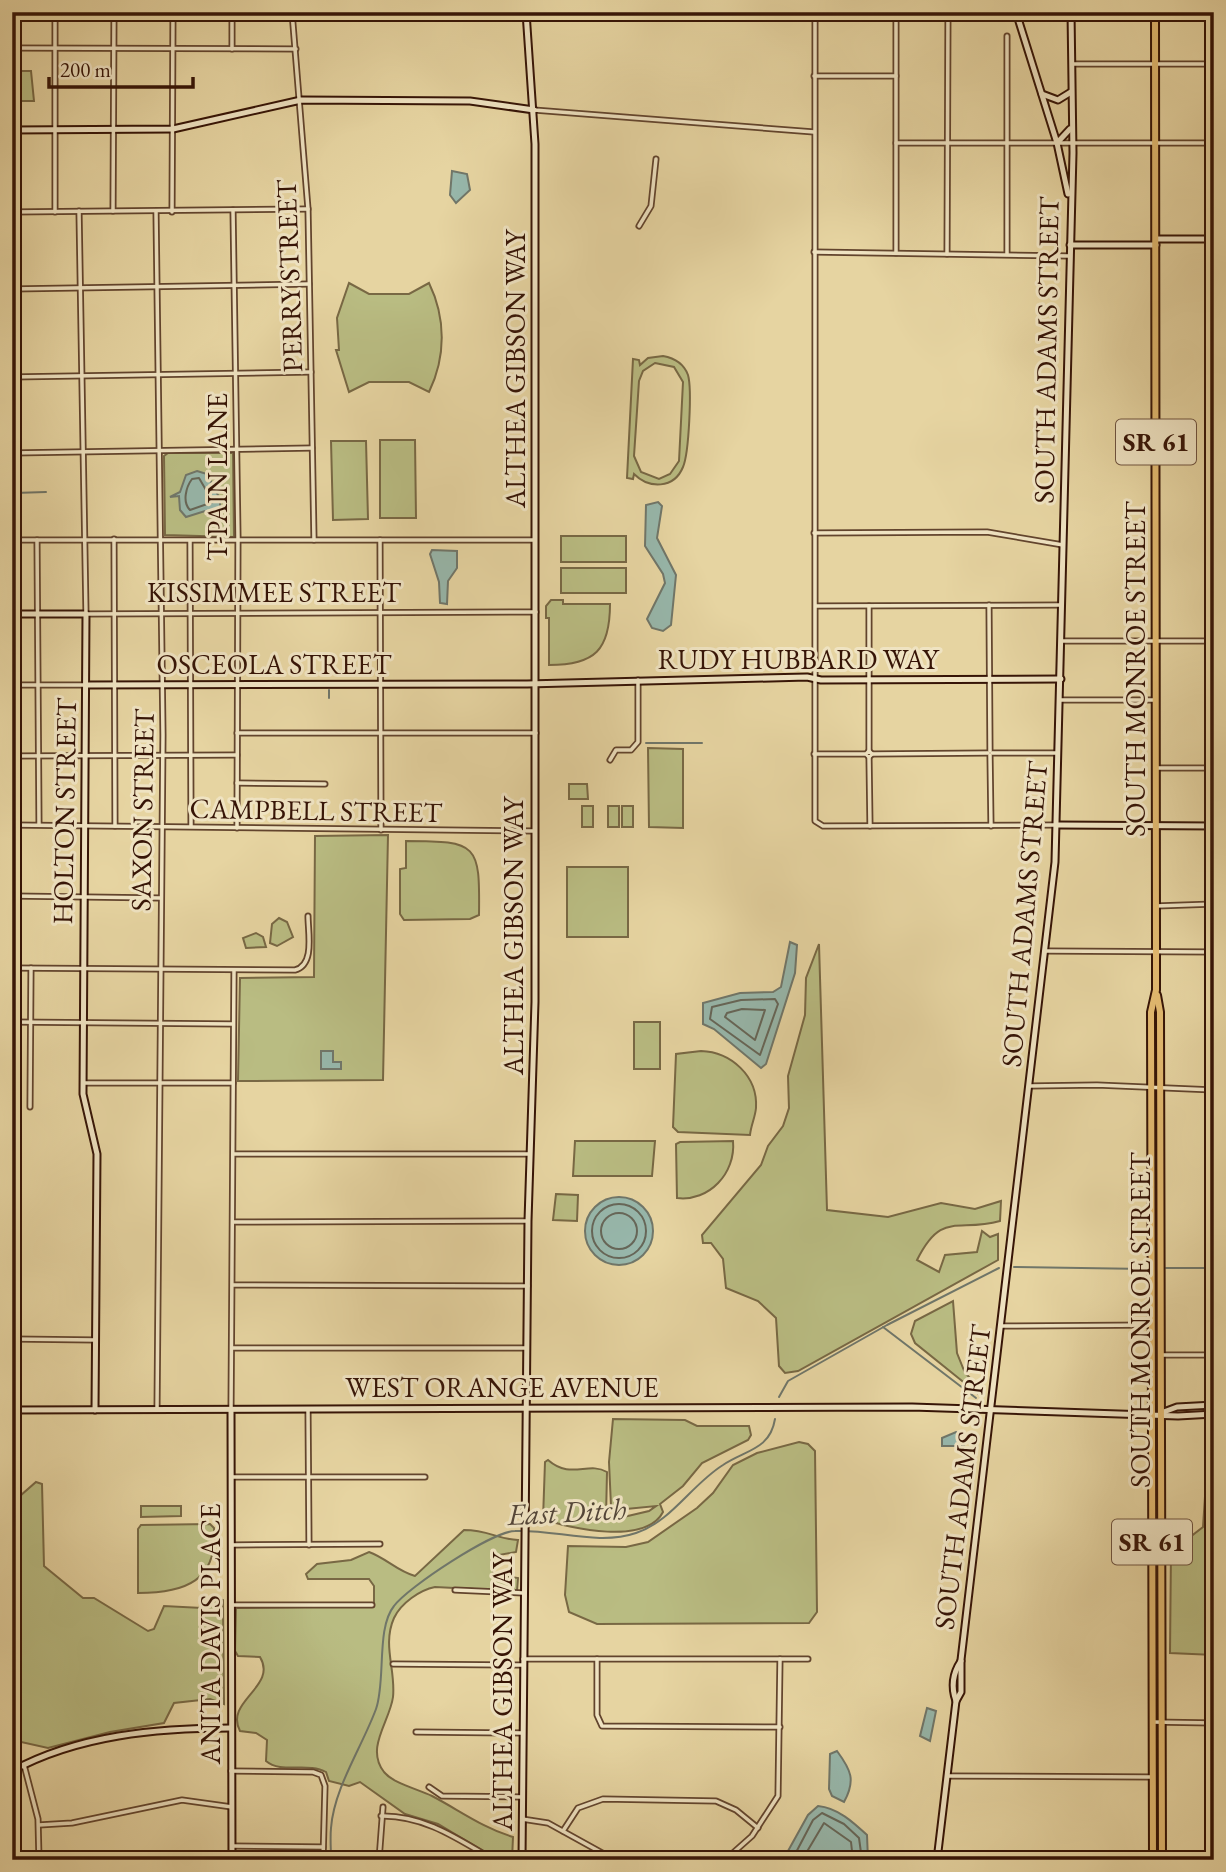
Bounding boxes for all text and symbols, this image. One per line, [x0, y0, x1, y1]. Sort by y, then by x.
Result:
scale bar [49, 46, 192, 90]
text: 200 m [60, 56, 111, 83]
street label: PERRY STREET [268, 179, 310, 373]
street label: SOUTH ADAMS STREET [1025, 196, 1067, 504]
street label: ALTHEA GIBSON WAY [497, 228, 533, 509]
street label: T-PAIN LANE [199, 393, 235, 561]
road number: SR 61 [1116, 420, 1196, 464]
street label: SOUTH MONROE STREET [1117, 501, 1153, 837]
street label: KISSIMMEE STREET [147, 574, 401, 610]
street label: RUDY HUBBARD WAY [658, 641, 940, 677]
street label: OSCEOLA STREET [157, 646, 392, 682]
street label: HOLTON STREET [44, 697, 84, 925]
street label: SAXON STREET [122, 708, 162, 912]
street label: SOUTH ADAMS STREET [993, 759, 1055, 1069]
street label: CAMPBELL STREET [189, 790, 443, 830]
street label: ALTHEA GIBSON WAY [495, 795, 531, 1076]
street label: SOUTH MONROE STREET [1122, 1152, 1158, 1488]
street label: SOUTH ADAMS STREET [925, 1322, 999, 1632]
street label: WEST ORANGE AVENUE [345, 1369, 659, 1405]
water label: East Ditch [506, 1489, 628, 1534]
street label: ANITA DAVIS PLACE [192, 1503, 228, 1766]
road number: SR 61 [1112, 1520, 1192, 1564]
street label: ALTHEA GIBSON WAY [484, 1551, 520, 1832]

